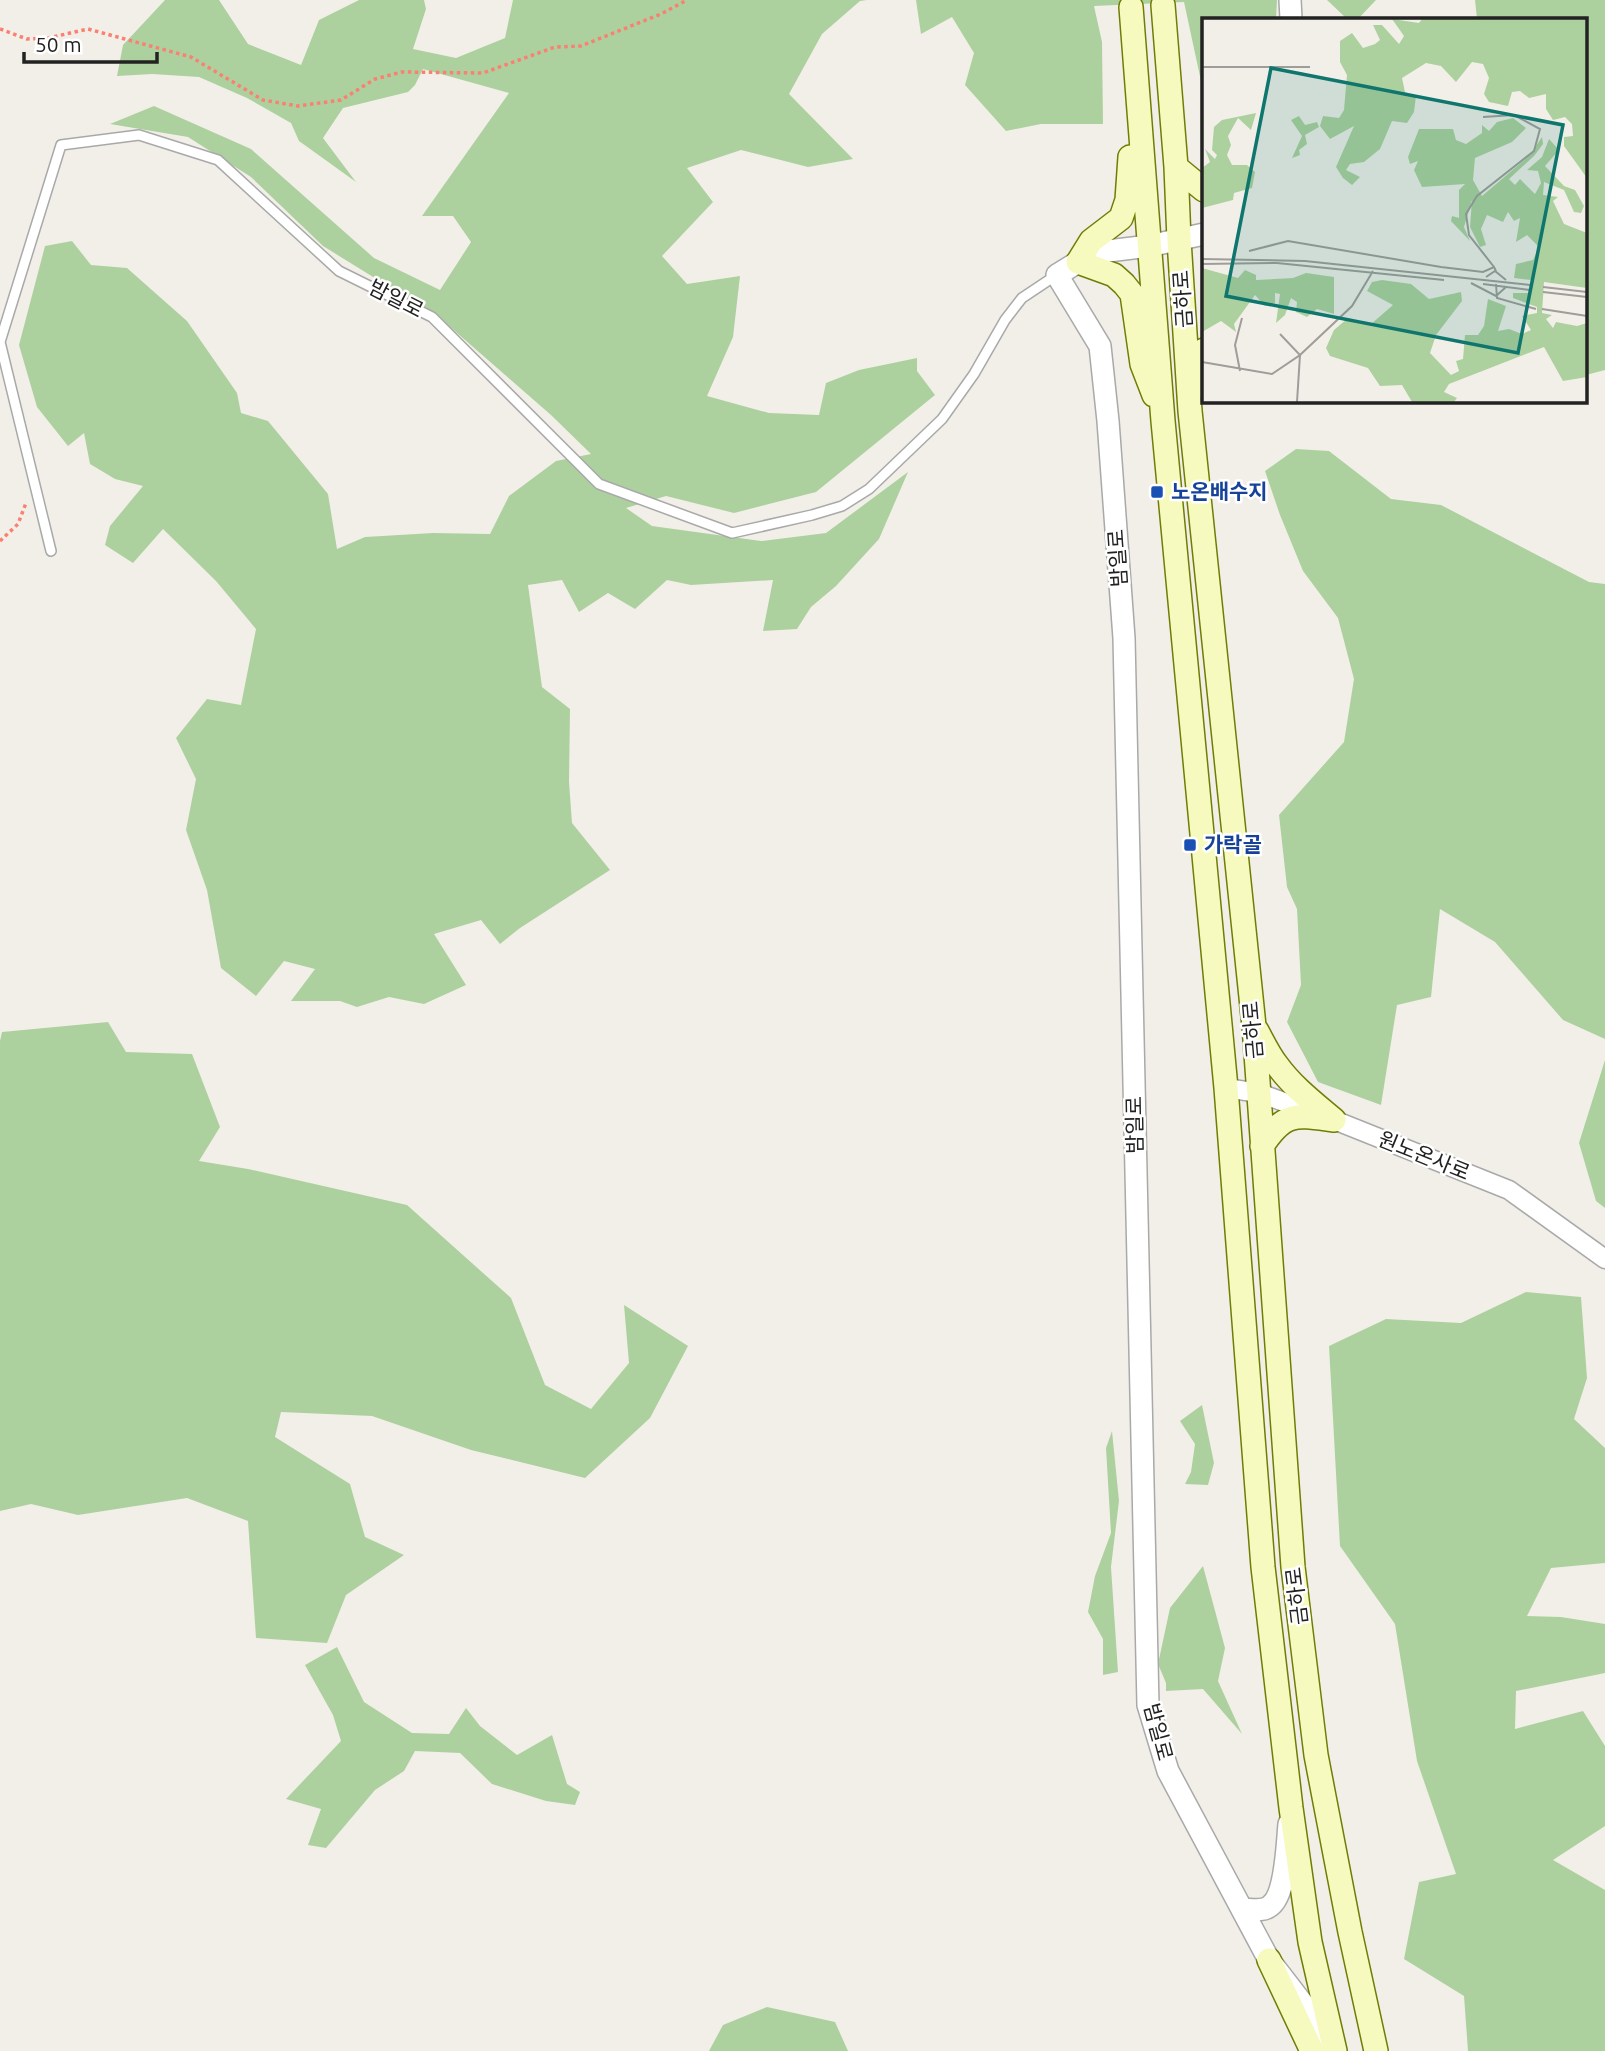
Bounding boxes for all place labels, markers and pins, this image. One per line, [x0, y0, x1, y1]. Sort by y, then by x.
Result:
place label: 노온배수지 [1171, 479, 1268, 503]
marker: 노온배수지 [1149, 484, 1165, 500]
place label: 가락골 [1204, 832, 1262, 856]
marker: 가락골 [1182, 837, 1198, 853]

